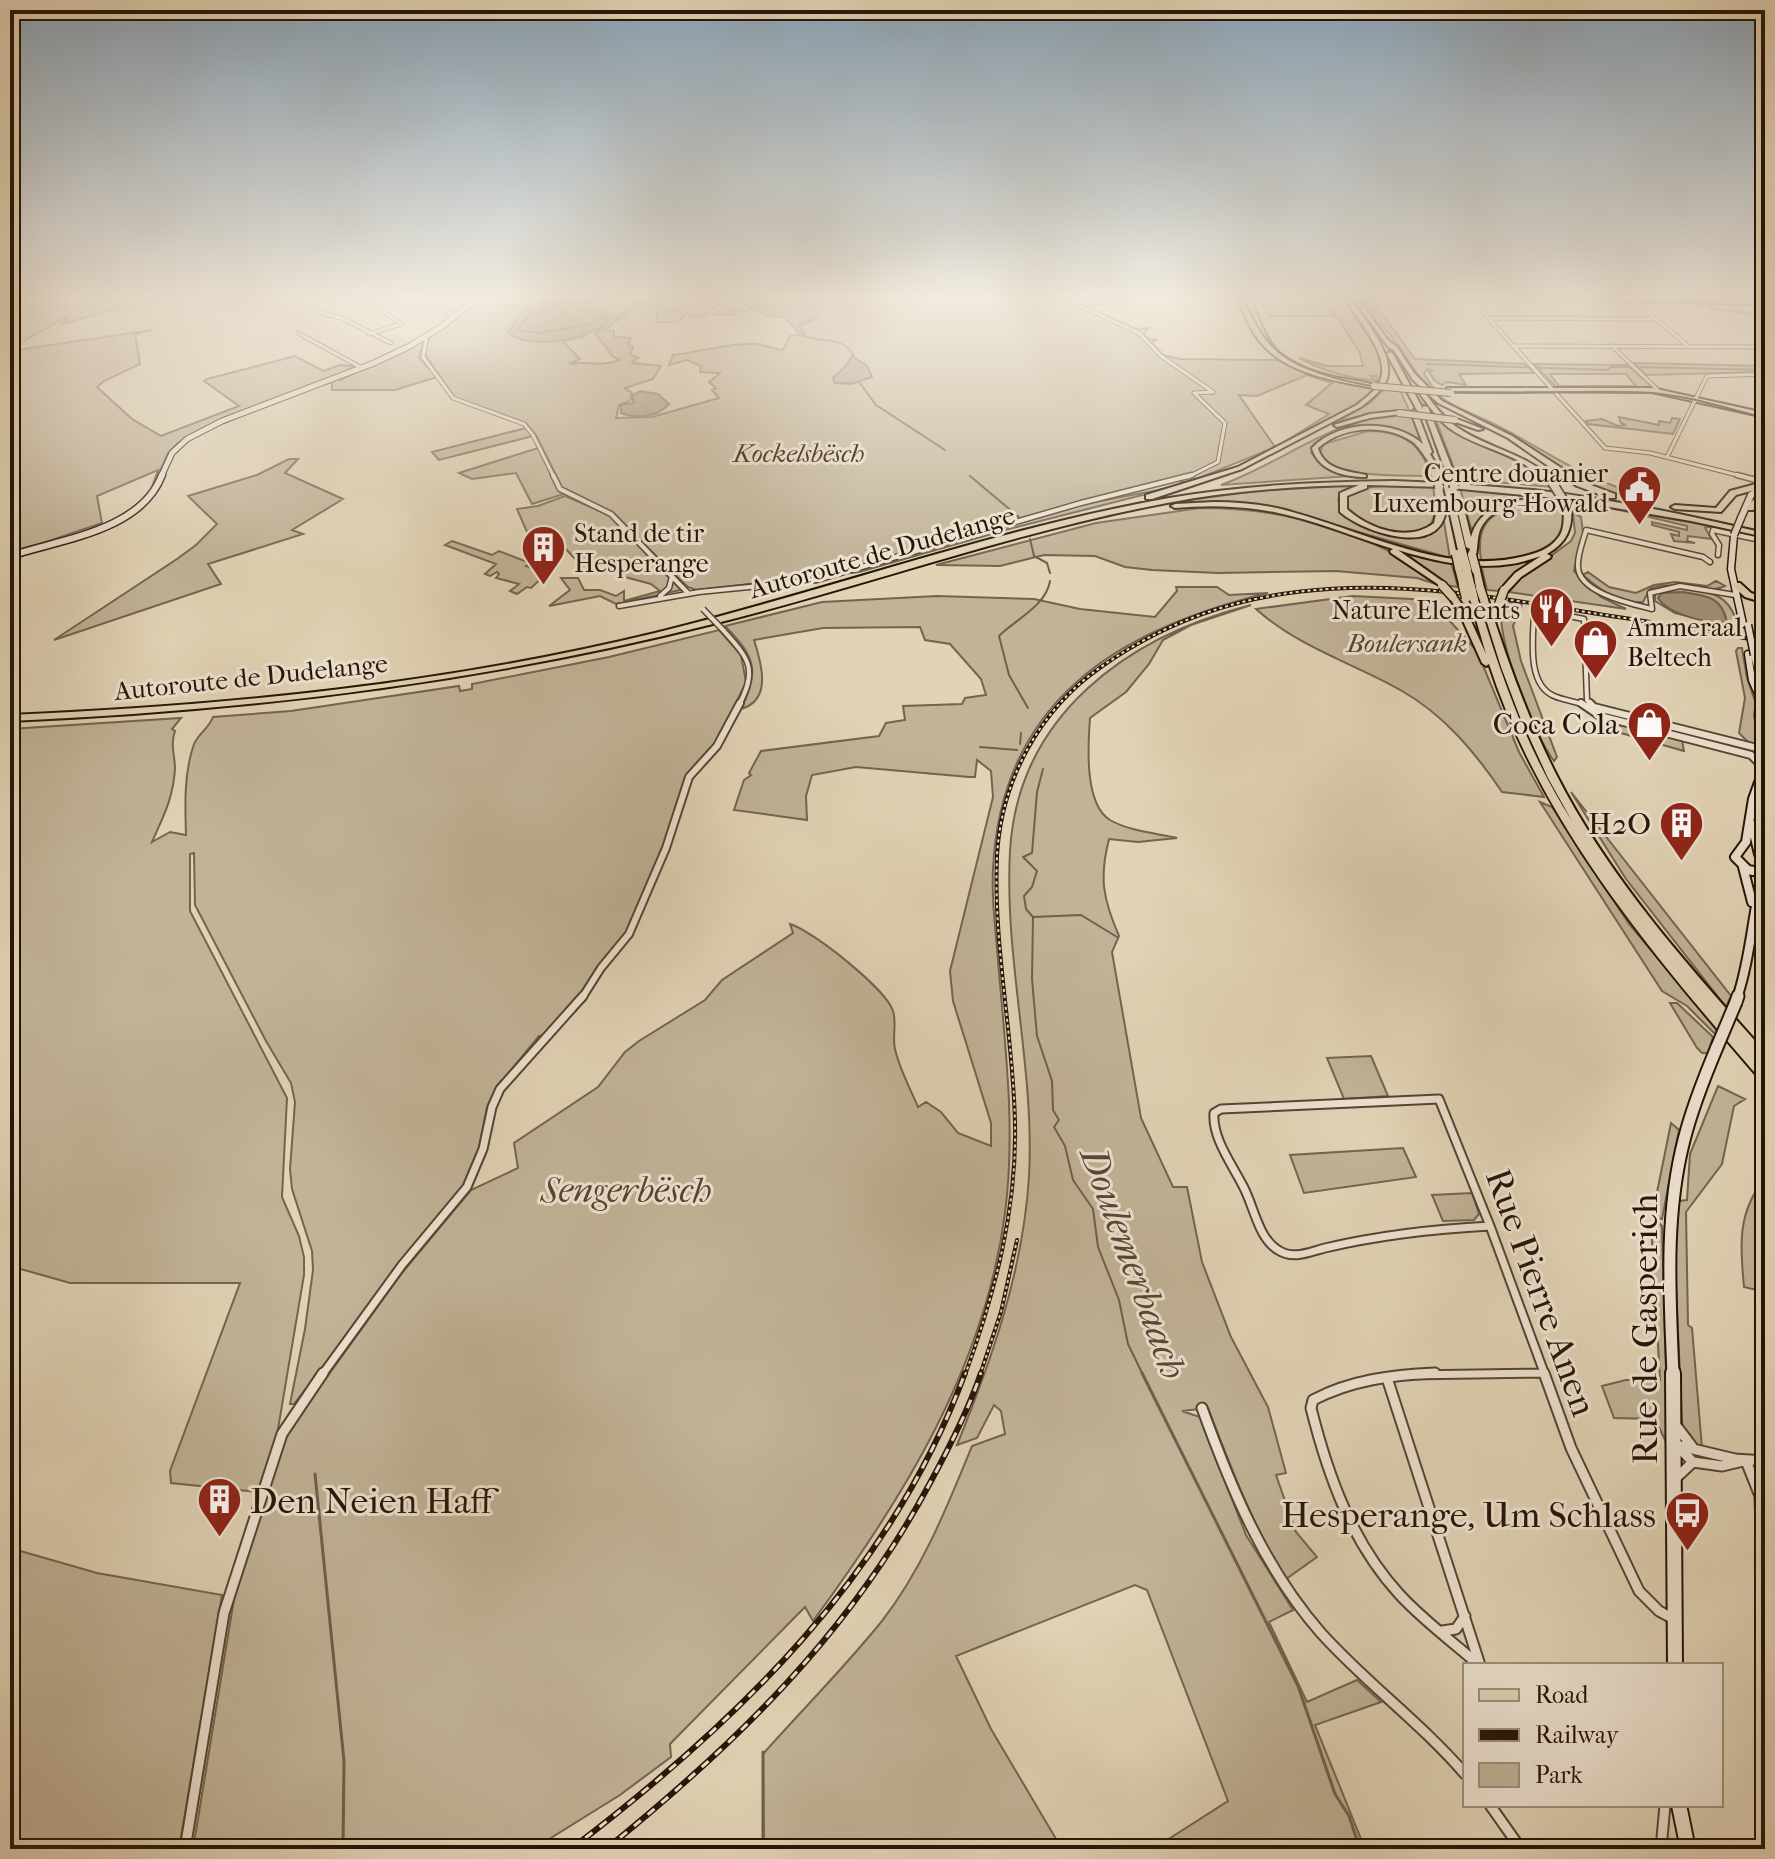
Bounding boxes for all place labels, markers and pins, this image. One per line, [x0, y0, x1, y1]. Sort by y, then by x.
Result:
place label: Centre douanier Luxembourg-Howald [1372, 458, 1609, 519]
public building icon: Centre douanier Luxembourg-Howald [1615, 464, 1663, 527]
place label: Stand de tir Hesperange [574, 518, 709, 579]
building icon: Stand de tir Hesperange [519, 524, 567, 587]
restaurant icon: Nature Elements [1527, 586, 1575, 649]
place label: Nature Elements [1332, 595, 1520, 626]
place label: Ammeraal Beltech [1626, 612, 1742, 673]
shop icon: Ammeraal Beltech [1572, 618, 1620, 681]
shop icon: Coca Cola [1626, 700, 1674, 763]
place label: Coca Cola [1493, 707, 1620, 742]
building icon: H2O [1658, 800, 1706, 863]
place label: H2O [1588, 807, 1651, 842]
building icon: Den Neien Haff [195, 1476, 243, 1539]
place label: Den Neien Haff [250, 1480, 499, 1522]
bus stop icon: Hesperange, Um Schlass [1663, 1490, 1711, 1553]
place label: Hesperange, Um Schlass [1281, 1494, 1656, 1536]

